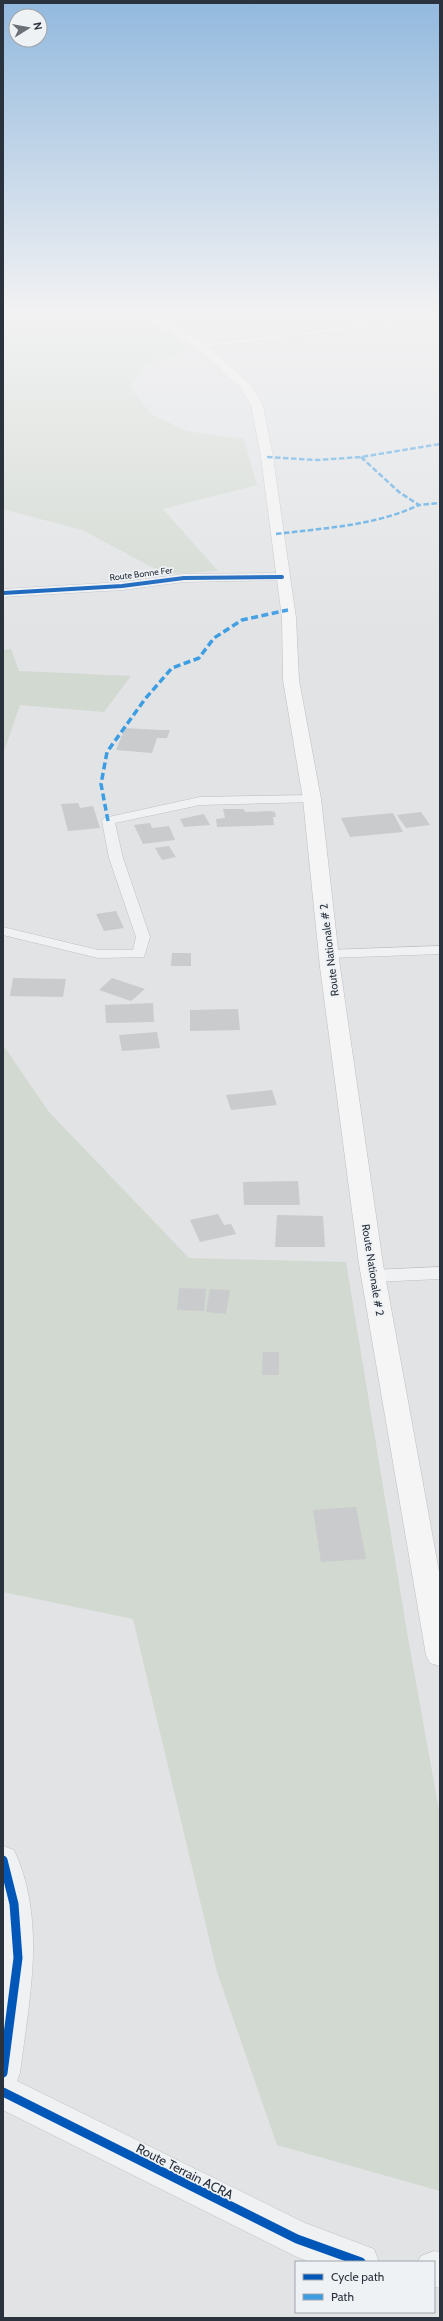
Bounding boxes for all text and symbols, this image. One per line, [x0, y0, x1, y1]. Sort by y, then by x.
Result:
north arrow [8, 8, 48, 48]
text: N [30, 21, 45, 31]
street label: Route Bonne Fer [109, 564, 173, 583]
street label: Route Nationale # 2 [316, 903, 342, 997]
street label: Route Nationale # 2 [359, 1223, 387, 1317]
street label: Route Terrain ACRA [134, 2140, 236, 2202]
legend [295, 2261, 435, 2313]
text: Cycle path [331, 2269, 384, 2284]
text: Path [331, 2289, 354, 2304]

